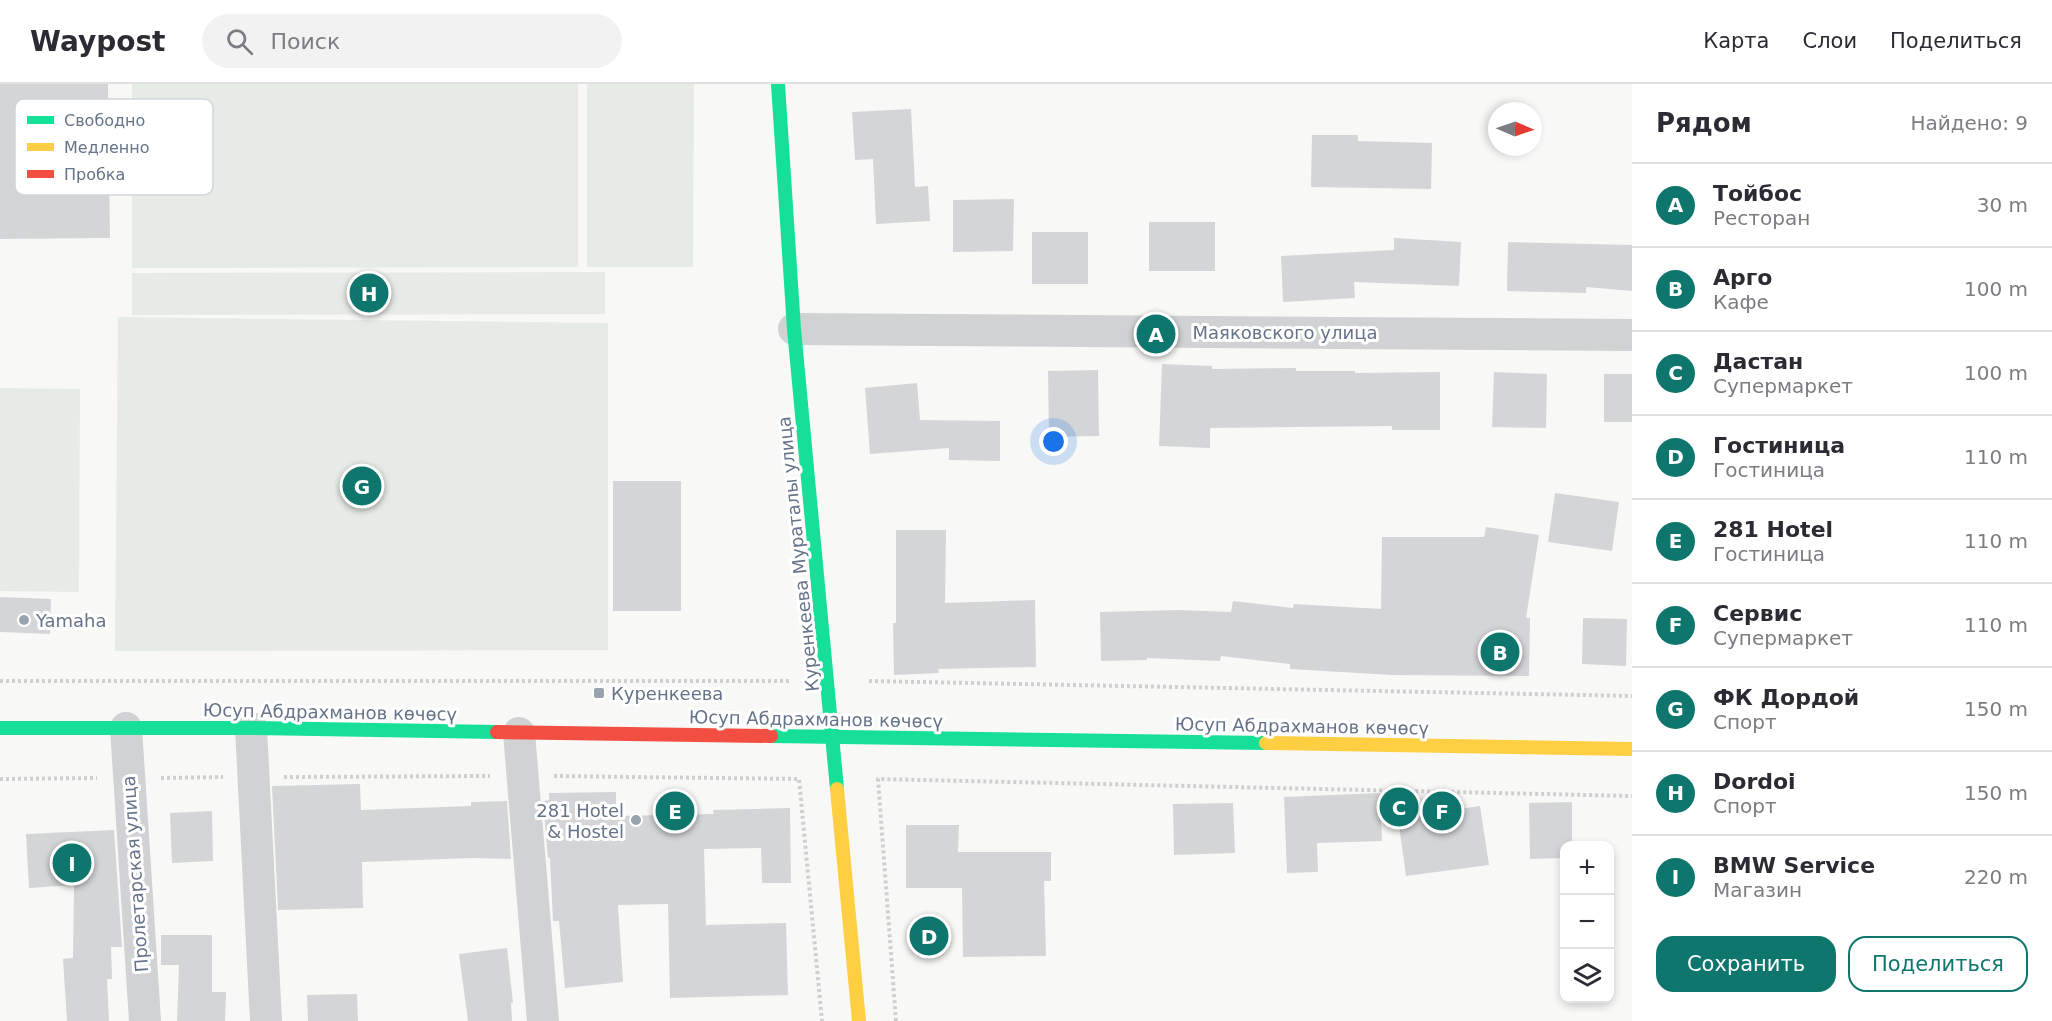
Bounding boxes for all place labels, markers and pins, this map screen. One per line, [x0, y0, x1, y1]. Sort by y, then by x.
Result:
pin: H [350, 270, 388, 316]
pin: A [1136, 312, 1176, 356]
pin: G [342, 464, 382, 508]
place label: Yamaha [35, 610, 107, 631]
marker: Yamaha [17, 613, 31, 627]
pin: B [1480, 630, 1520, 674]
place label: Куренкеева [611, 683, 723, 704]
marker: Куренкеева [592, 686, 606, 700]
pin: C [1380, 784, 1418, 830]
pin: E [656, 788, 694, 834]
pin: F [1422, 788, 1462, 834]
place label: 281 Hotel & Hostel [536, 800, 624, 842]
marker: 281 Hotel & Hostel [629, 813, 643, 827]
pin: I [52, 840, 92, 886]
pin: D [910, 914, 948, 958]

